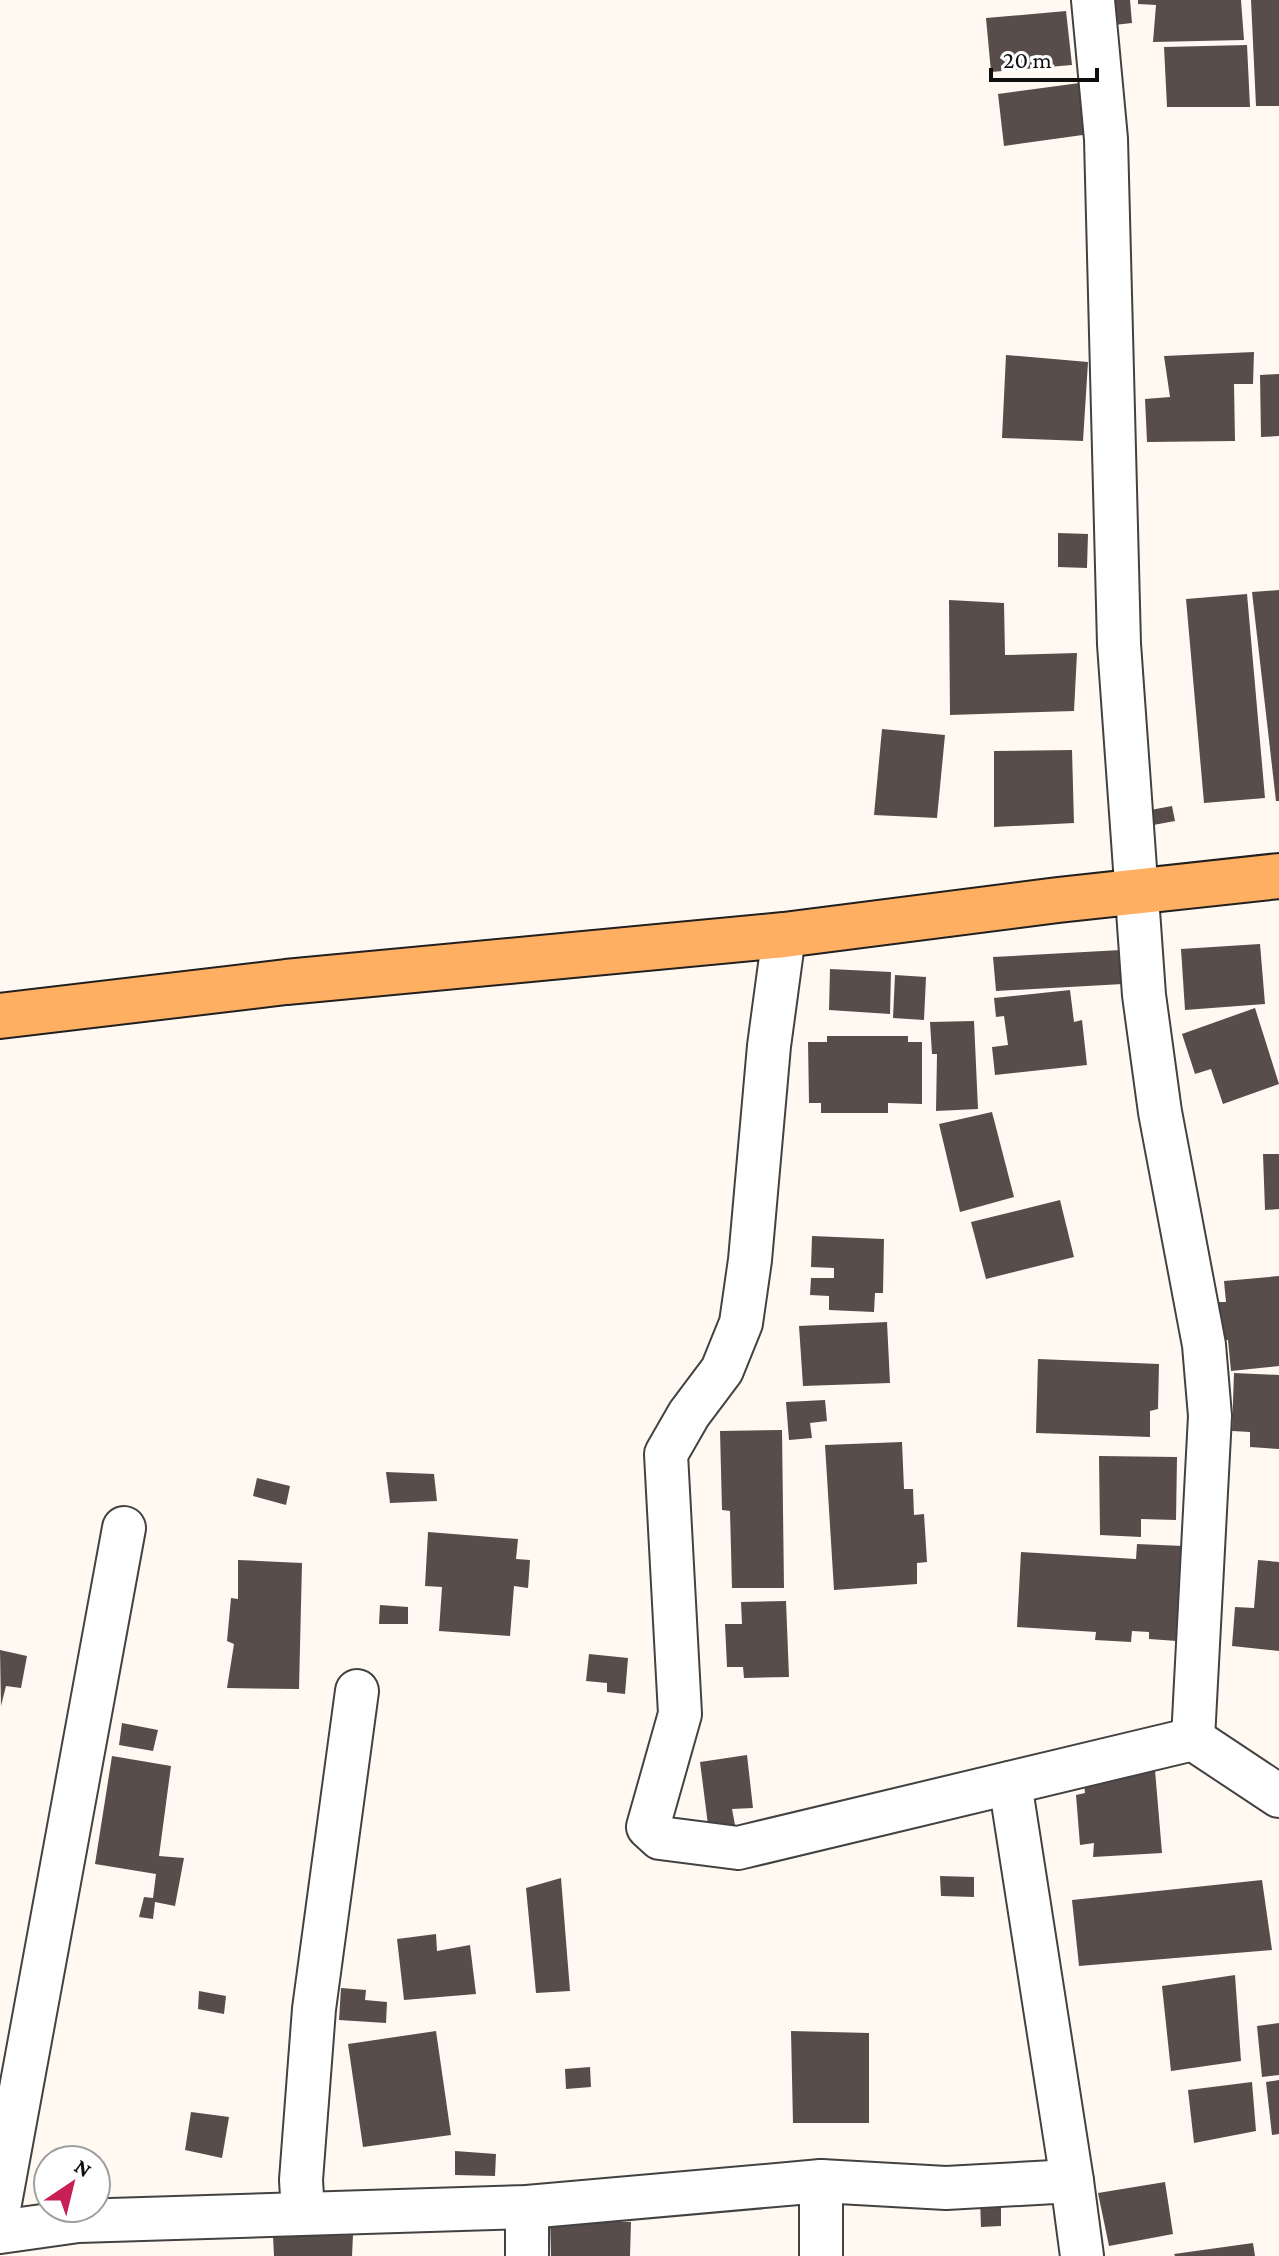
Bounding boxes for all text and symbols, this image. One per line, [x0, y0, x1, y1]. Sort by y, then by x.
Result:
scale bar [991, 32, 1097, 82]
text: 20 m [1003, 46, 1052, 73]
north arrow [32, 2144, 112, 2224]
text: N [70, 2153, 96, 2183]

